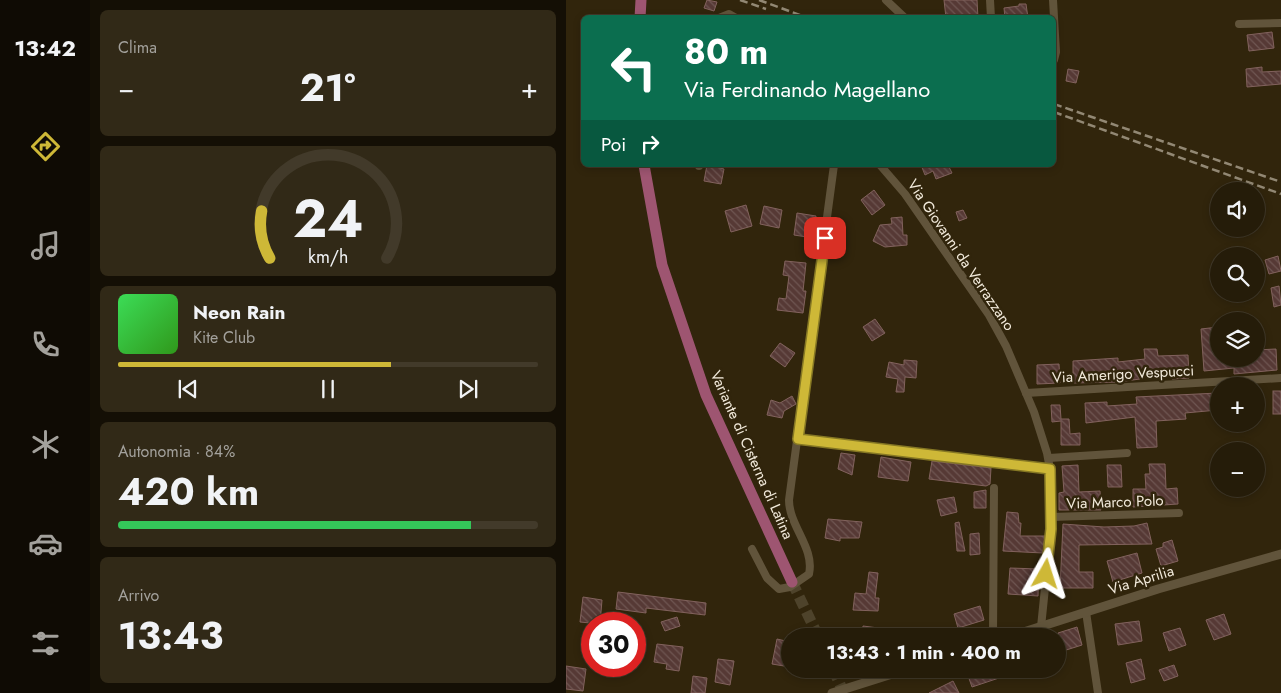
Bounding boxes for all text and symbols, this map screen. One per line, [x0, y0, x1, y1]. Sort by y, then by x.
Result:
text: 80 m [684, 27, 768, 77]
text: 13:42 [14, 32, 76, 64]
icon: left [601, 35, 666, 100]
text: Clima [118, 36, 157, 59]
text: 21° [300, 60, 355, 115]
text: − [118, 68, 135, 109]
text: + [521, 68, 538, 109]
text: Via Ferdinando Magellano [684, 73, 930, 105]
icon: directions [28, 129, 63, 164]
icon: right [636, 130, 664, 158]
text: Poi [601, 131, 626, 158]
street label: Via Giovanni da Verrazzano [902, 175, 1020, 335]
text: 24 [293, 181, 363, 257]
map controls [1210, 182, 1265, 497]
button: sound [1210, 182, 1265, 237]
pin [804, 217, 846, 259]
icon: arrive [811, 224, 839, 252]
icon: music [28, 228, 63, 263]
text: km/h [308, 244, 348, 270]
button: search [1210, 247, 1265, 302]
text: Neon Rain [193, 299, 286, 326]
button: layers [1210, 312, 1265, 367]
text: Kite Club [193, 326, 255, 349]
icon: phone [28, 327, 63, 362]
street label: Via Amerigo Vespucci [1051, 359, 1195, 389]
street label: Variante di Cisterna di Latina [705, 367, 799, 543]
icon: previous [174, 375, 202, 403]
icon: pause [314, 375, 342, 403]
icon: next [454, 375, 482, 403]
button: + [1210, 377, 1265, 432]
icon: climate [28, 427, 63, 462]
text: Autonomia · 84% [118, 440, 235, 463]
button: − [1210, 442, 1265, 497]
text: 420 km [118, 464, 259, 519]
street label: Via Marco Polo [1066, 489, 1164, 515]
icon: car [28, 526, 63, 561]
position arrow [1019, 547, 1071, 599]
street label: Via Aprilia [1105, 560, 1177, 600]
text: Arrivo [118, 584, 159, 607]
text: 13:43 [118, 608, 223, 663]
speed limit sign: 30 [581, 612, 646, 677]
icon: filters [28, 626, 63, 661]
text: 13:43 · 1 min · 400 m [826, 639, 1021, 666]

